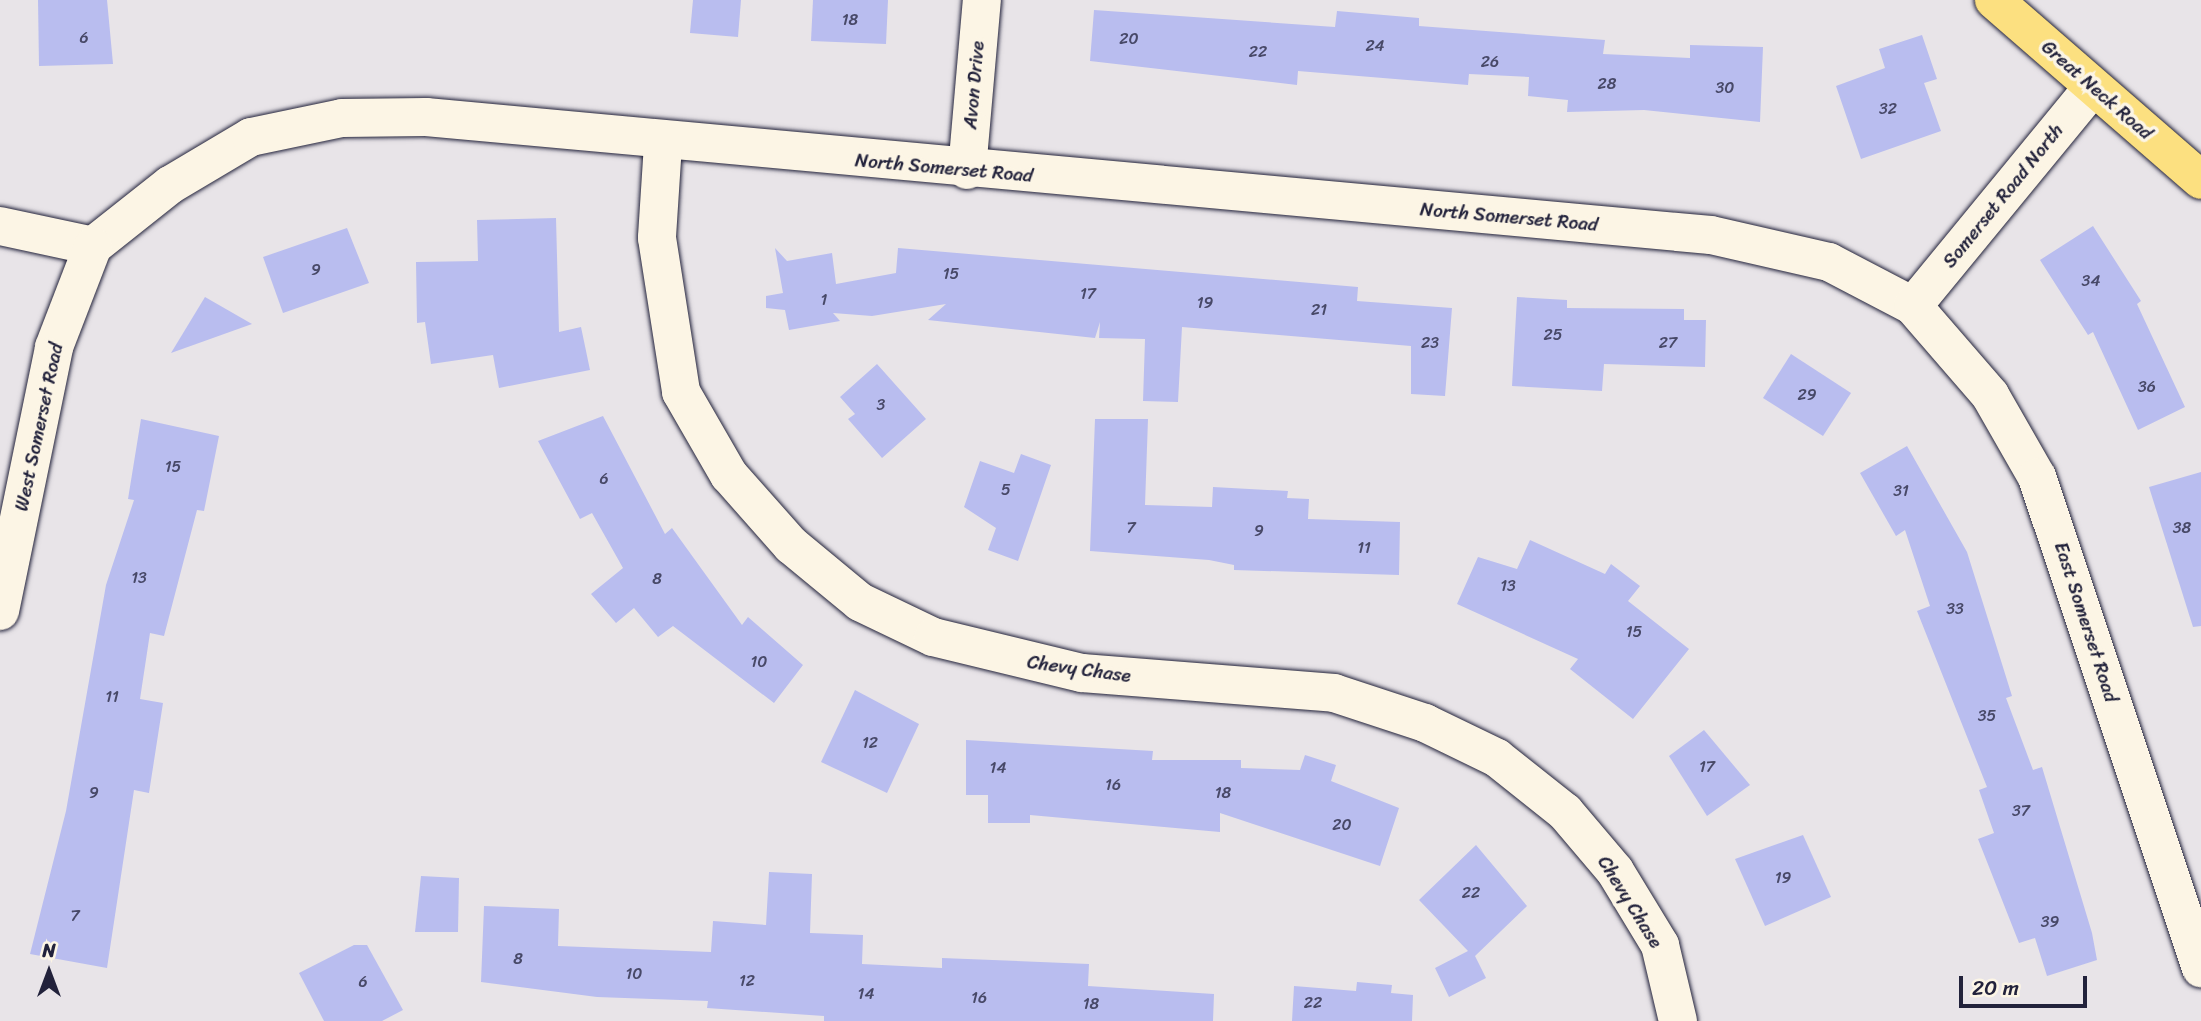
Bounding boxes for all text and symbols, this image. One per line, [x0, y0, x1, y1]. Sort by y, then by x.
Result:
house number: 18 [842, 10, 858, 30]
house number: 6 [79, 28, 89, 48]
house number: 20 [1119, 29, 1139, 49]
street label: Great Neck Road [2037, 35, 2157, 145]
house number: 24 [1365, 36, 1385, 56]
street label: Avon Drive [959, 40, 989, 130]
house number: 22 [1249, 42, 1267, 62]
house number: 26 [1481, 52, 1499, 72]
house number: 28 [1598, 74, 1616, 94]
house number: 30 [1716, 78, 1734, 98]
house number: 32 [1879, 99, 1897, 119]
street label: Somerset Road North [1938, 119, 2068, 273]
street label: North Somerset Road [854, 149, 1034, 187]
street label: North Somerset Road [1419, 198, 1599, 236]
house number: 9 [311, 260, 321, 280]
house number: 15 [943, 264, 959, 284]
house number: 34 [2082, 271, 2100, 291]
house number: 17 [1080, 284, 1096, 304]
house number: 1 [821, 290, 827, 310]
house number: 19 [1197, 293, 1213, 313]
house number: 21 [1311, 300, 1327, 320]
house number: 25 [1543, 325, 1563, 345]
house number: 23 [1421, 333, 1439, 353]
house number: 27 [1659, 333, 1677, 353]
street label: West Somerset Road [10, 341, 68, 513]
house number: 36 [2138, 377, 2156, 397]
house number: 29 [1797, 385, 1817, 405]
house number: 3 [877, 395, 885, 415]
house number: 15 [165, 457, 181, 477]
house number: 6 [599, 469, 609, 489]
house number: 5 [1001, 480, 1011, 500]
house number: 31 [1893, 481, 1909, 501]
house number: 7 [1126, 518, 1136, 538]
house number: 38 [2173, 518, 2191, 538]
house number: 9 [1254, 521, 1264, 541]
house number: 11 [1357, 538, 1371, 558]
street label: East Somerset Road [2049, 539, 2123, 705]
house number: 13 [131, 568, 147, 588]
house number: 8 [652, 569, 662, 589]
house number: 13 [1500, 576, 1516, 596]
house number: 33 [1946, 599, 1964, 619]
house number: 15 [1626, 622, 1642, 642]
street label: Chevy Chase [1025, 650, 1133, 688]
house number: 10 [751, 652, 767, 672]
house number: 11 [105, 687, 119, 707]
house number: 35 [1978, 706, 1996, 726]
house number: 12 [862, 733, 878, 753]
house number: 17 [1699, 757, 1715, 777]
house number: 14 [990, 758, 1006, 778]
house number: 16 [1105, 775, 1121, 795]
house number: 9 [89, 783, 99, 803]
house number: 18 [1215, 783, 1231, 803]
house number: 37 [2012, 801, 2030, 821]
house number: 20 [1332, 815, 1352, 835]
street label: Chevy Chase [1593, 851, 1667, 953]
house number: 19 [1775, 868, 1791, 888]
house number: 22 [1462, 883, 1480, 903]
house number: 7 [70, 906, 80, 926]
house number: 39 [2041, 912, 2059, 932]
text: N [42, 934, 56, 967]
north arrow [14, 937, 84, 1007]
house number: 8 [513, 949, 523, 969]
scale bar [1963, 962, 2091, 1006]
house number: 10 [626, 964, 642, 984]
text: 20 m [1972, 969, 2019, 1007]
house number: 12 [739, 971, 755, 991]
house number: 6 [358, 972, 368, 992]
house number: 14 [858, 984, 874, 1004]
house number: 16 [971, 988, 987, 1008]
house number: 22 [1304, 993, 1322, 1013]
house number: 18 [1083, 994, 1099, 1014]

